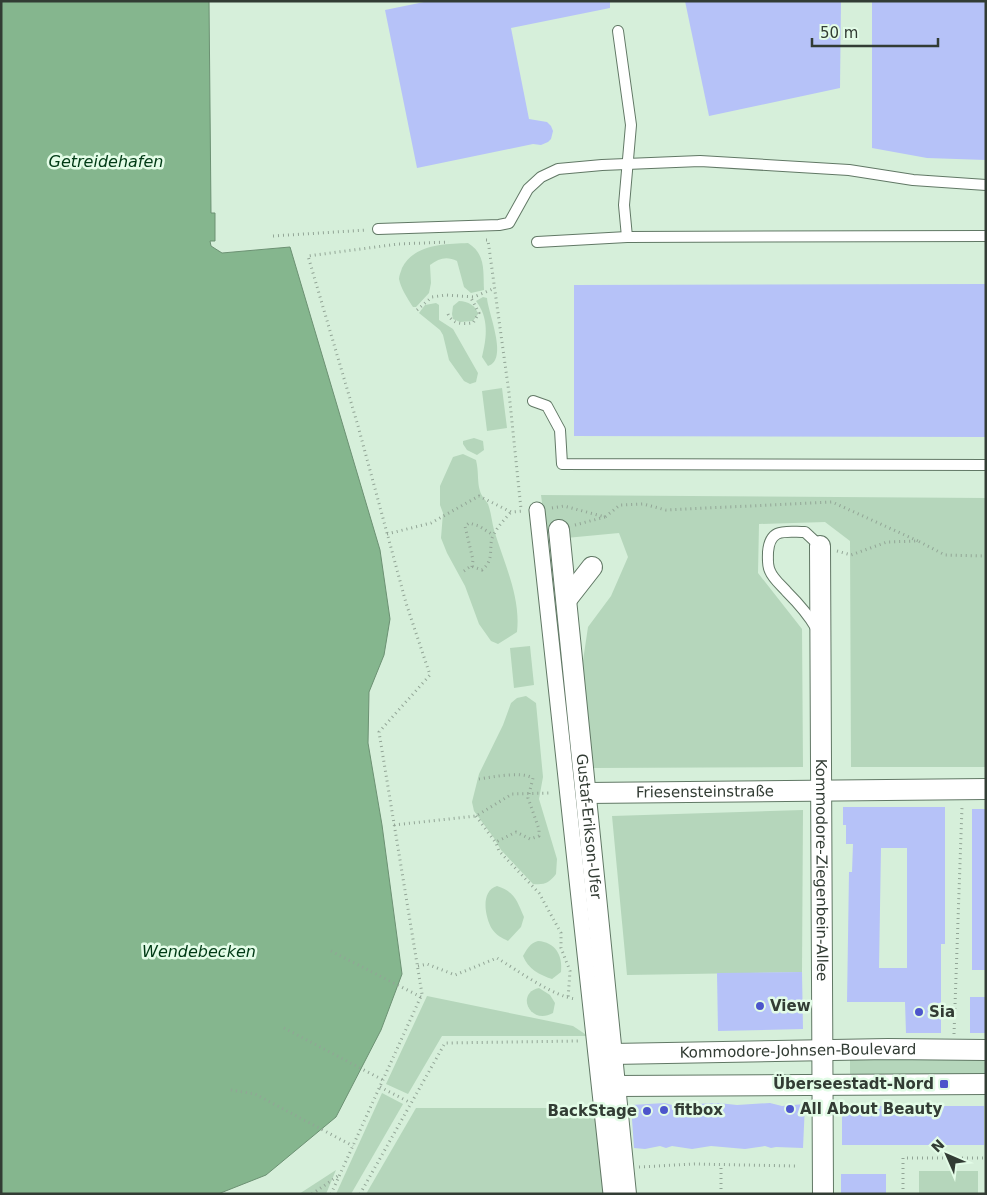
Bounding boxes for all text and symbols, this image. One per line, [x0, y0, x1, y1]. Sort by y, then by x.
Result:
scale bar [812, 15, 938, 47]
text: 50 m [820, 24, 858, 42]
water label: Getreidehafen [49, 152, 163, 171]
street label: Gustaf-Erikson-Ufer [573, 753, 605, 901]
street label: Kommodore-Ziegenbein-Allee [812, 759, 831, 981]
street label: Friesensteinstraße [636, 782, 774, 802]
water label: Wendebecken [142, 942, 256, 961]
place label: View [770, 997, 811, 1015]
marker: View [754, 1000, 766, 1012]
place label: Sia [929, 1003, 955, 1021]
marker: Sia [913, 1006, 925, 1018]
street label: Kommodore-Johnsen-Boulevard [679, 1040, 916, 1062]
place label: Überseestadt-Nord [773, 1074, 934, 1093]
marker: Überseestadt-Nord [938, 1078, 950, 1090]
place label: All About Beauty [800, 1100, 942, 1118]
place label: fitbox [674, 1101, 723, 1119]
place label: BackStage [548, 1102, 637, 1120]
marker: All About Beauty [784, 1103, 796, 1115]
marker: fitbox [658, 1104, 670, 1116]
marker: BackStage [641, 1105, 653, 1117]
north arrow [922, 1130, 972, 1180]
text: N [928, 1136, 948, 1156]

